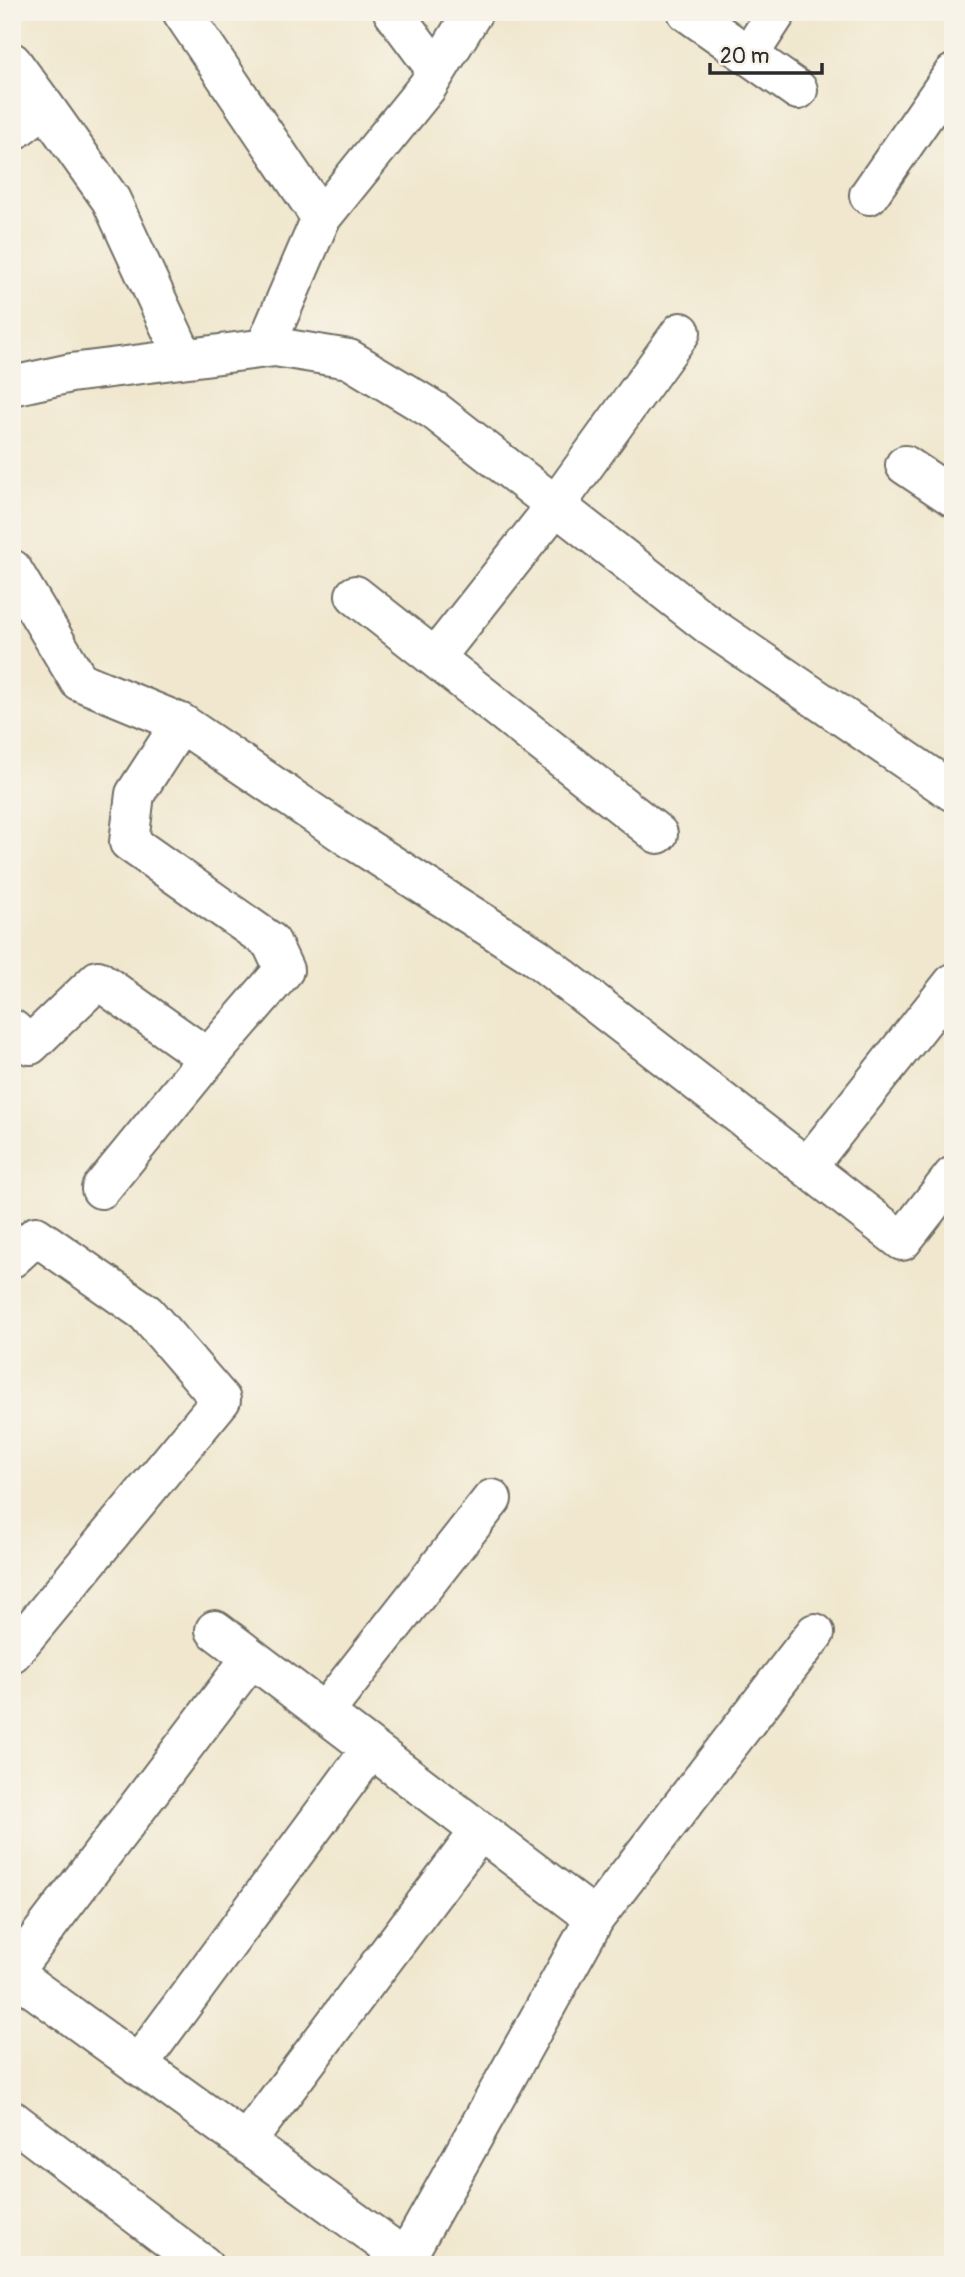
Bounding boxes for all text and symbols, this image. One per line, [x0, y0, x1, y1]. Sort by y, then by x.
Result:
scale bar [710, 32, 822, 76]
text: 20 m [720, 43, 769, 70]

